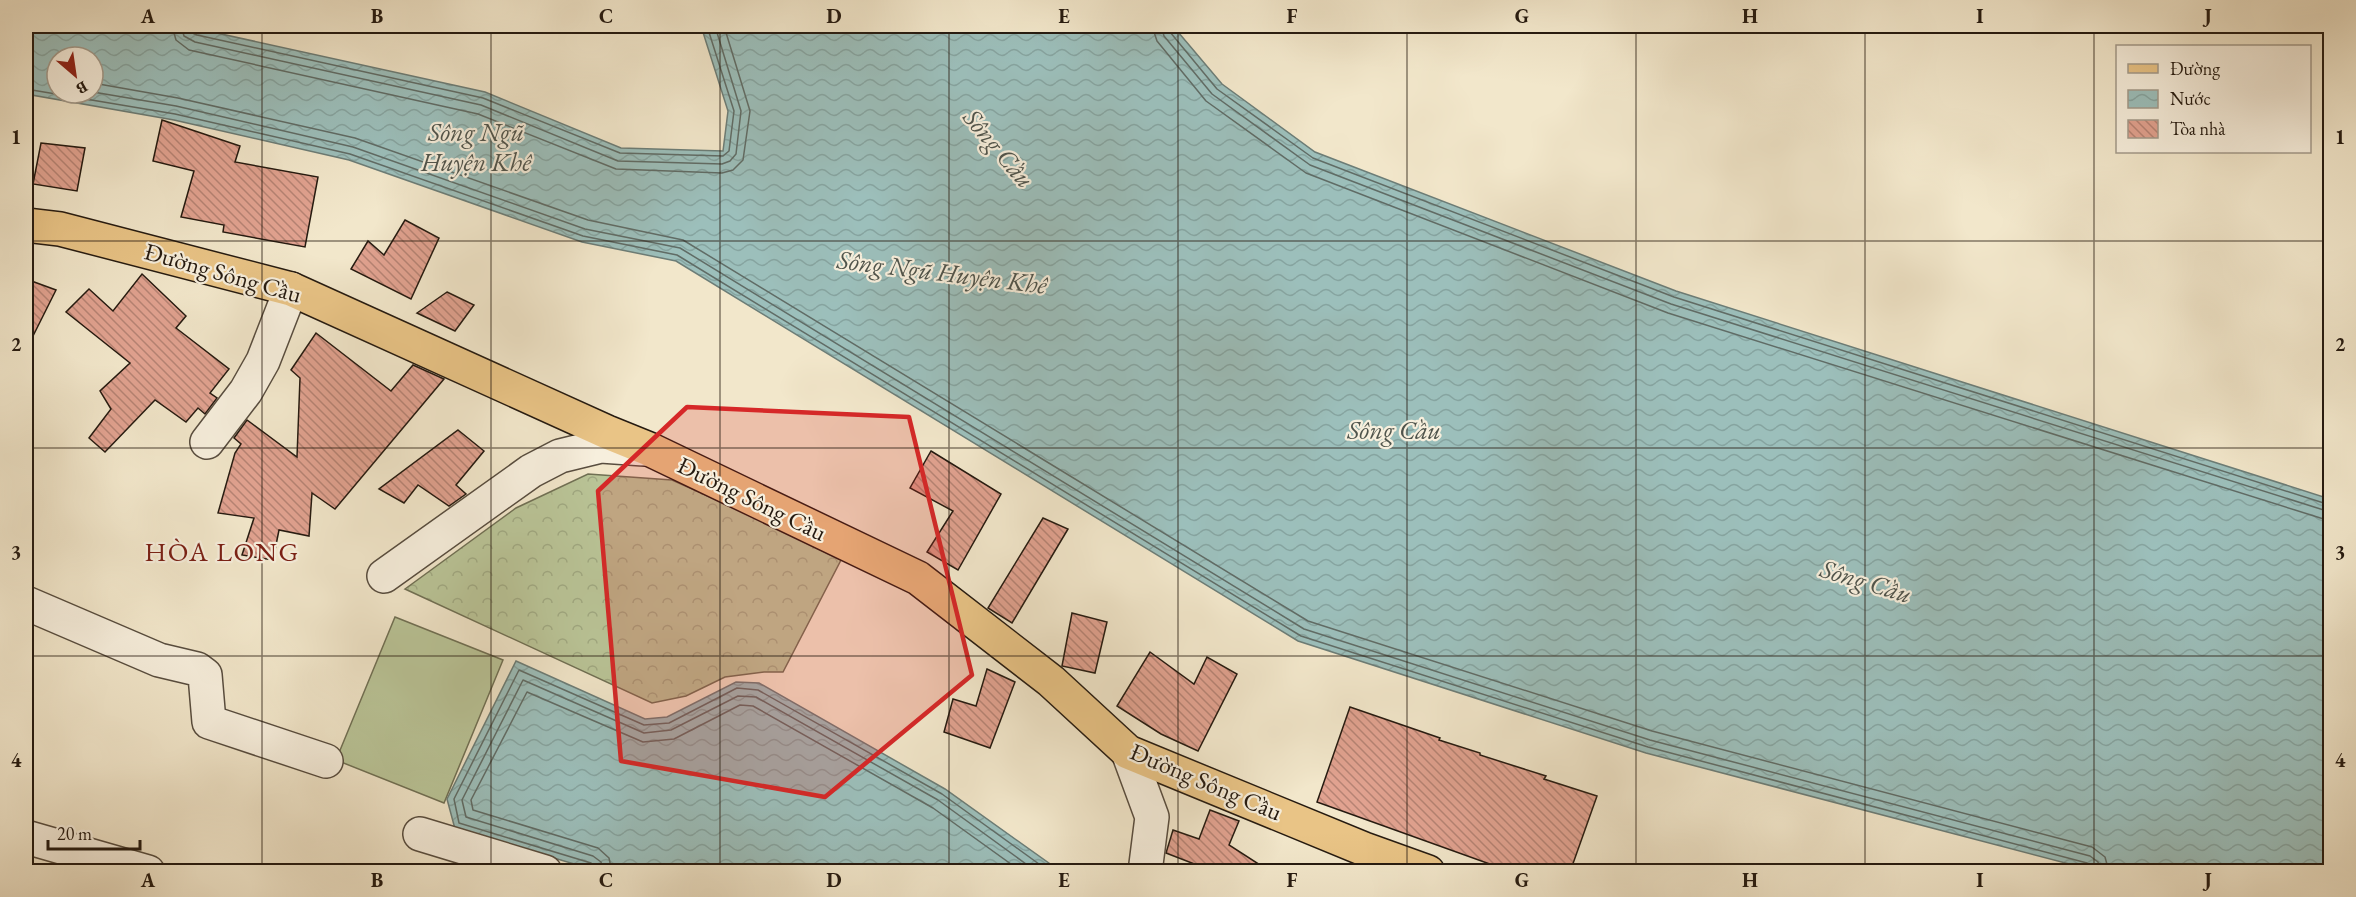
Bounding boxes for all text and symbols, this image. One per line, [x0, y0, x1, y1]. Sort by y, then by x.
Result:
text: A [140, 3, 156, 29]
text: B [371, 3, 383, 29]
text: C [599, 3, 613, 29]
text: D [826, 3, 842, 29]
text: E [1058, 3, 1070, 29]
text: F [1287, 3, 1298, 29]
text: G [1515, 3, 1529, 29]
text: H [1742, 3, 1758, 29]
text: I [1976, 3, 1984, 29]
text: J [2202, 3, 2212, 29]
north arrow [45, 45, 105, 105]
legend [2116, 45, 2311, 153]
text: Đường [2170, 57, 2220, 80]
text: B [73, 76, 92, 99]
text: Nước [2170, 87, 2211, 110]
water label: Sông Cầu [955, 100, 1042, 195]
water label: Sông Ngũ Huyện Khê [420, 115, 532, 179]
text: Tòa nhà [2170, 117, 2226, 140]
text: 1 [11, 124, 21, 150]
text: 1 [2335, 124, 2345, 150]
street label: Đường Sông Cầu [141, 235, 306, 310]
water label: Sông Ngũ Huyện Khê [834, 242, 1050, 302]
text: 2 [11, 331, 22, 357]
text: 2 [2335, 331, 2346, 357]
water label: Sông Cầu [1346, 413, 1441, 447]
street label: Đường Sông Cầu [673, 449, 832, 548]
district label: HÒA LONG [144, 534, 300, 569]
text: 3 [11, 539, 21, 565]
text: 3 [2335, 539, 2345, 565]
water label: Sông Cầu [1815, 551, 1916, 611]
street label: Đường Sông Cầu [1126, 736, 1287, 828]
text: 4 [11, 747, 22, 773]
text: 4 [2335, 747, 2346, 773]
scale bar [48, 813, 140, 851]
text: 20 m [57, 822, 92, 845]
text: A [140, 867, 156, 893]
text: B [371, 867, 383, 893]
text: C [599, 867, 613, 893]
text: D [826, 867, 842, 893]
text: E [1058, 867, 1070, 893]
text: F [1287, 867, 1298, 893]
text: G [1515, 867, 1529, 893]
text: H [1742, 867, 1758, 893]
text: I [1976, 867, 1984, 893]
text: J [2202, 867, 2212, 893]

